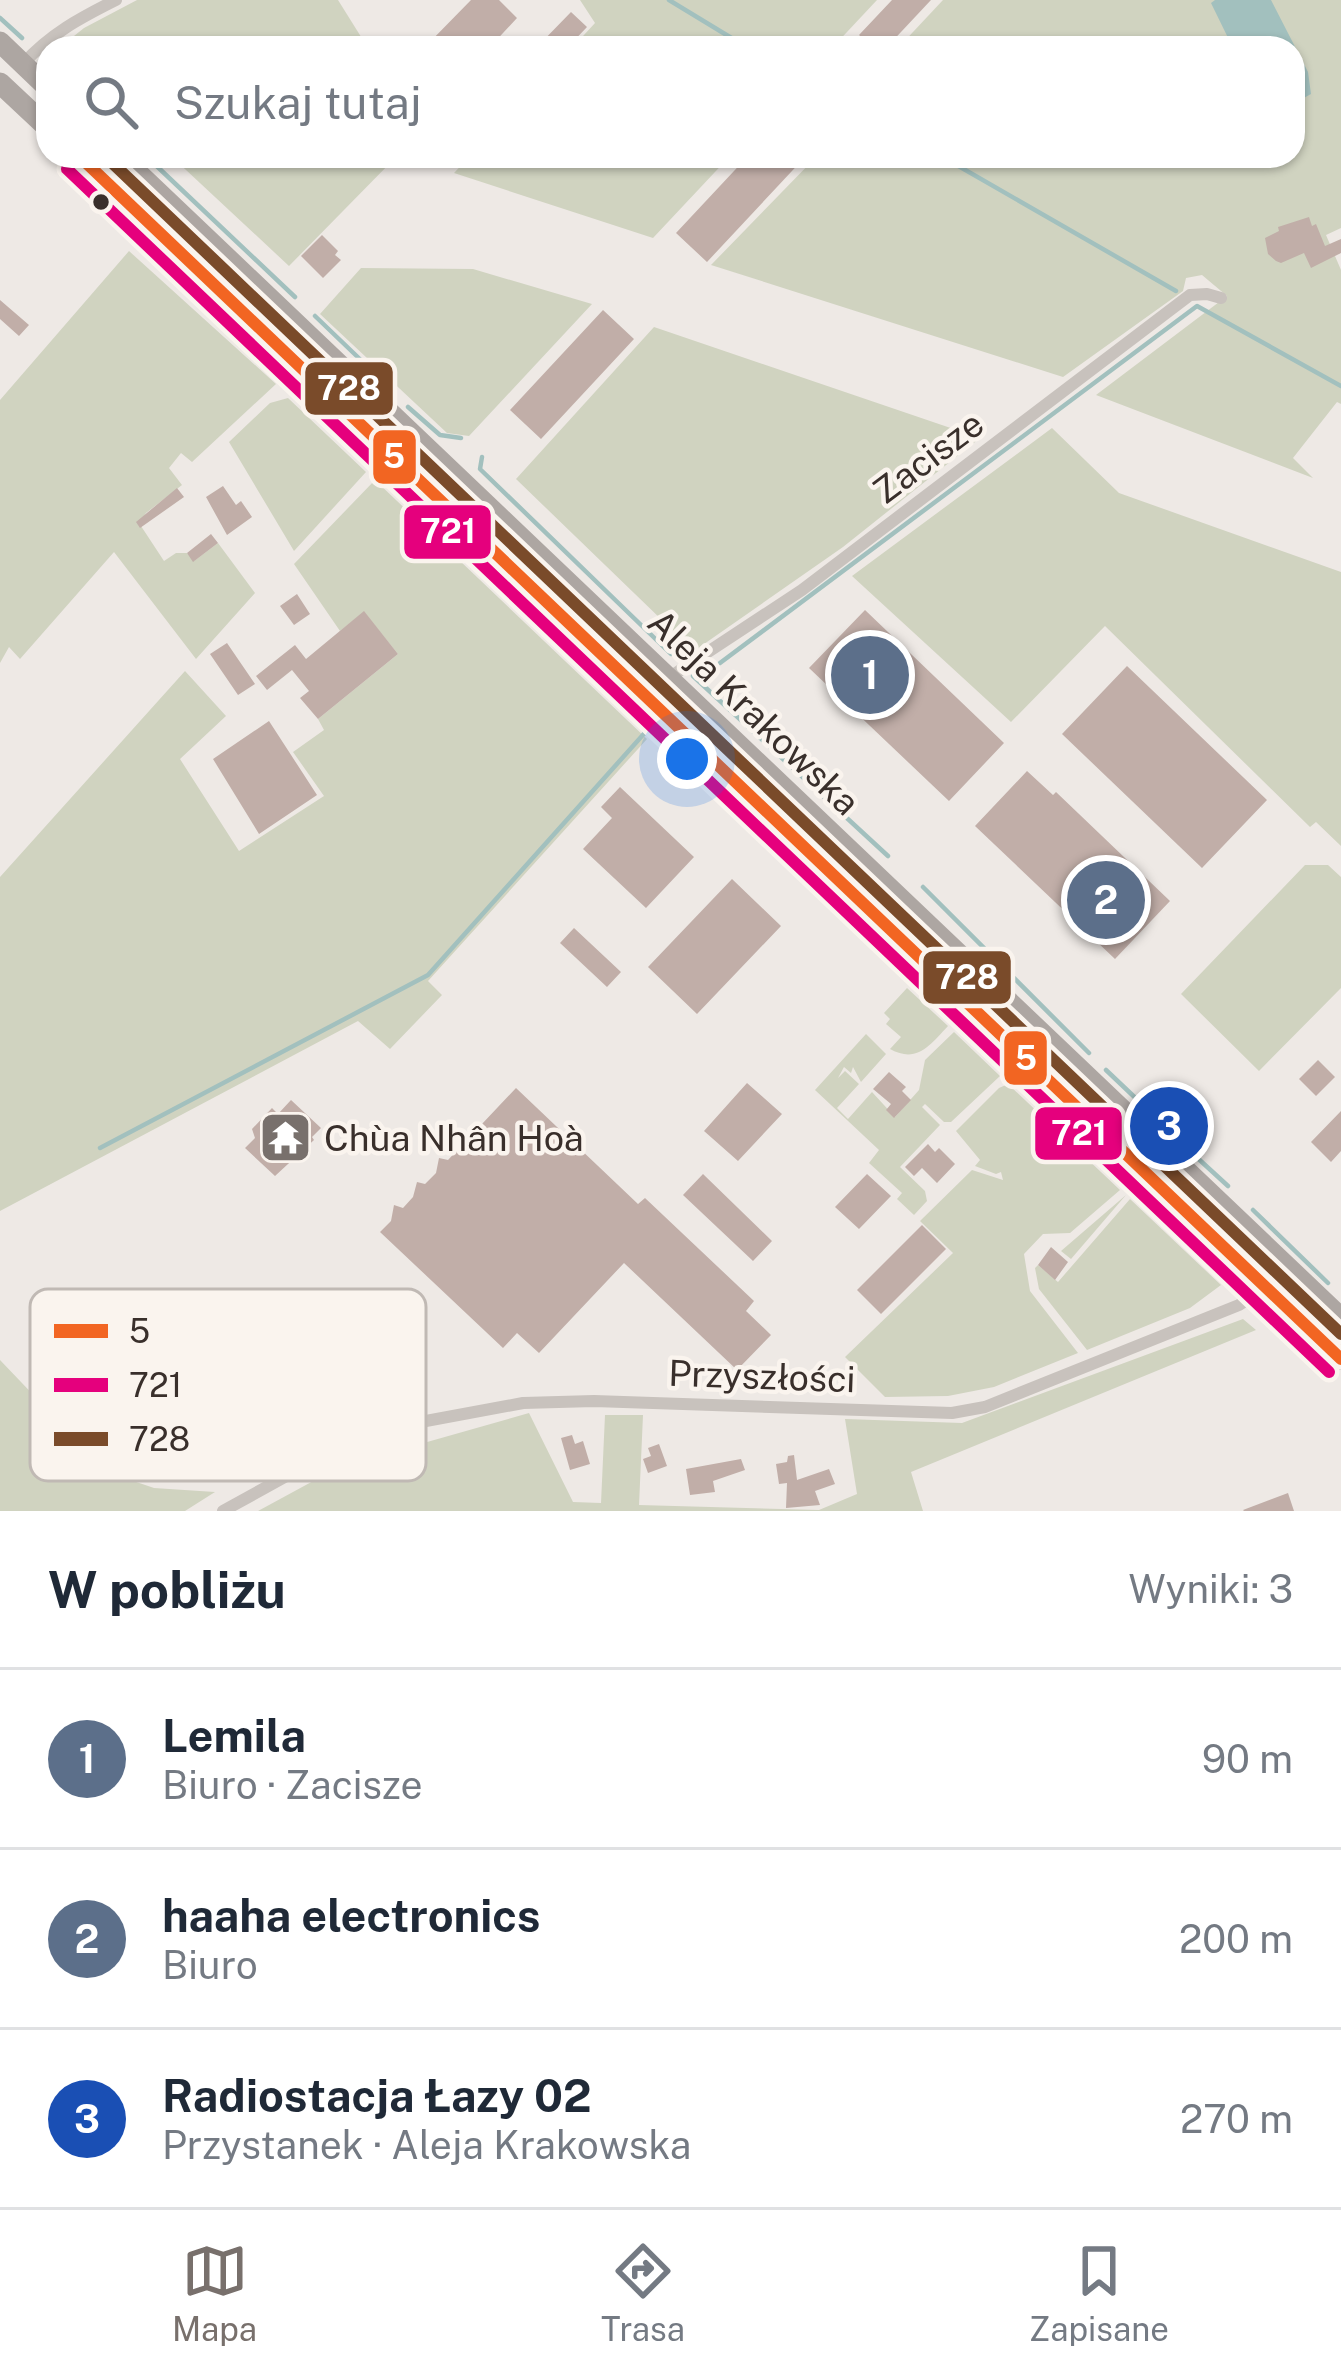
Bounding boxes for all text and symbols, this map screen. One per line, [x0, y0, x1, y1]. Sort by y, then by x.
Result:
search box [36, 36, 1305, 168]
icon: search [78, 69, 144, 135]
text: Szukaj tutaj [174, 76, 422, 129]
unlabelled marker [90, 191, 112, 213]
line badge: 728 [303, 360, 395, 417]
text: 728 [317, 369, 381, 407]
street label: Zacisze [865, 402, 991, 512]
line badge: 5 [371, 428, 418, 486]
text: 5 [383, 437, 405, 475]
line badge: 721 [402, 503, 493, 561]
text: 721 [420, 512, 476, 550]
street label: Aleja Krakowska [640, 601, 868, 823]
pin: 1 [831, 630, 909, 720]
your location [657, 729, 717, 789]
pin: 2 [1067, 855, 1145, 945]
line badge: 728 [921, 949, 1013, 1006]
text: 728 [935, 958, 999, 996]
line badge: 5 [1002, 1029, 1049, 1087]
text: 5 [1015, 1039, 1037, 1077]
pin: 3 [1130, 1081, 1208, 1171]
line badge: 721 [1033, 1105, 1124, 1162]
temple icon: Chùa Nhân Hoà [257, 1110, 313, 1166]
text: 721 [1051, 1114, 1107, 1152]
place label: Chùa Nhân Hoà [324, 1117, 584, 1159]
legend [30, 1289, 426, 1481]
text: 5 [129, 1312, 150, 1350]
street label: Przyszłości [668, 1352, 856, 1400]
text: 721 [129, 1366, 182, 1404]
text: 728 [129, 1420, 190, 1458]
text: W pobliżu [48, 1560, 286, 1619]
text: Wyniki: 3 [1128, 1566, 1293, 1612]
text: Lemila [162, 1709, 306, 1762]
text: 1 [79, 1736, 95, 1782]
text: 90 m [1202, 1736, 1293, 1782]
text: Biuro · Zacisze [162, 1762, 423, 1808]
text: haaha electronics [162, 1889, 541, 1942]
text: 2 [75, 1916, 99, 1962]
text: 200 m [1179, 1916, 1293, 1962]
text: Biuro [162, 1942, 258, 1988]
text: Radiostacja Łazy 02 [162, 2069, 592, 2122]
text: 3 [74, 2096, 100, 2142]
text: 270 m [1180, 2096, 1293, 2142]
text: Przystanek · Aleja Krakowska [162, 2122, 691, 2168]
tab: Mapa [172, 2238, 257, 2348]
tab: Trasa [601, 2238, 685, 2348]
tab: Zapisane [1029, 2238, 1169, 2348]

